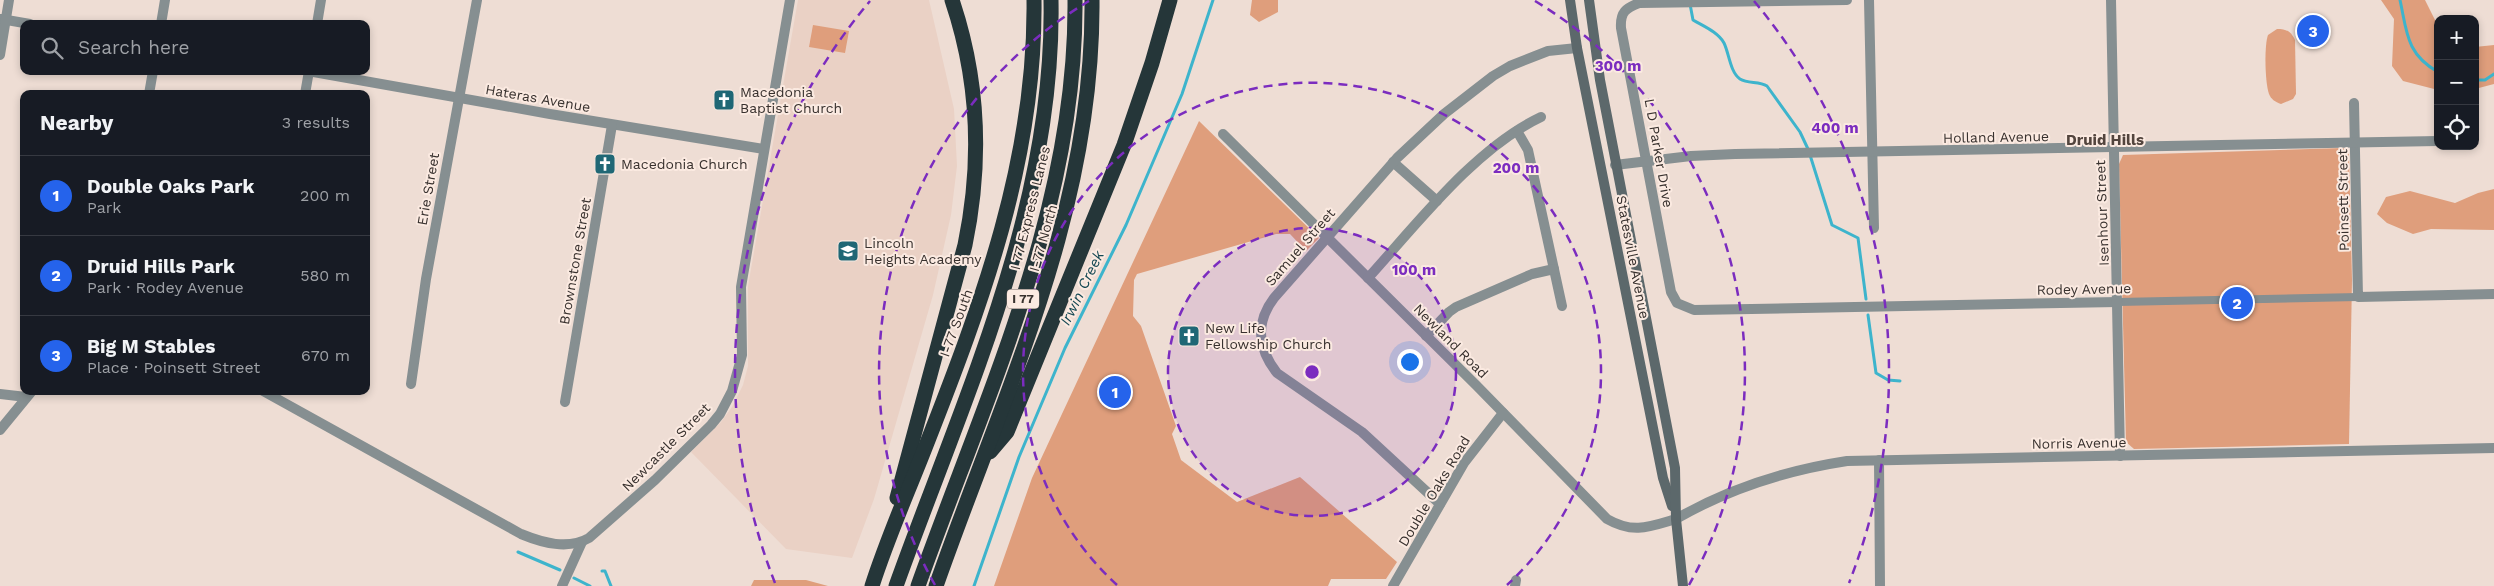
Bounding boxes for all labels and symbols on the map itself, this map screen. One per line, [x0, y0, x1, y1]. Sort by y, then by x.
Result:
pin: 3 [2297, 12, 2329, 50]
text: 300 m [1595, 57, 1641, 75]
street label: Hateras Avenue [484, 81, 592, 115]
place label: Macedonia Baptist Church [740, 84, 842, 116]
church icon: Macedonia Baptist Church [712, 88, 736, 112]
street label: L D Parker Drive [1642, 97, 1676, 209]
text: 400 m [1811, 119, 1859, 137]
street label: Holland Avenue [1943, 128, 2049, 146]
district label: Druid Hills [2066, 131, 2144, 149]
street label: I 77 Express Lanes [1007, 144, 1053, 272]
street label: Poinsett Street [2334, 149, 2352, 251]
street label: Erie Street [414, 151, 442, 227]
church icon: Macedonia Church [593, 152, 617, 176]
place label: Macedonia Church [621, 156, 748, 172]
text: 200 m [1493, 159, 1539, 177]
street label: Isenhour Street [2092, 160, 2112, 266]
street label: Statesville Avenue [1613, 194, 1653, 320]
street label: Brownstone Street [556, 196, 594, 326]
street label: I-77 North [1026, 203, 1060, 273]
street label: Samuel Street [1262, 205, 1338, 289]
place label: Lincoln Heights Academy [864, 235, 982, 267]
school or university icon: Lincoln Heights Academy [836, 239, 860, 263]
water label: Irwin Creek [1056, 247, 1108, 328]
text: 100 m [1392, 261, 1436, 279]
street label: Rodey Avenue [2037, 280, 2131, 298]
pin: 2 [2221, 284, 2253, 322]
street label: I-77 South [936, 287, 976, 359]
road number: I 77 [1007, 290, 1039, 308]
street label: Newland Road [1411, 301, 1491, 381]
place label: New Life Fellowship Church [1205, 320, 1331, 352]
church icon: New Life Fellowship Church [1177, 324, 1201, 348]
your location [1397, 349, 1423, 375]
centre of rings [1303, 363, 1321, 381]
pin: 1 [1099, 373, 1131, 411]
street label: Newcastle Street [619, 400, 713, 494]
street label: Double Oaks Road [1395, 433, 1473, 549]
street label: Norris Avenue [2031, 434, 2127, 452]

